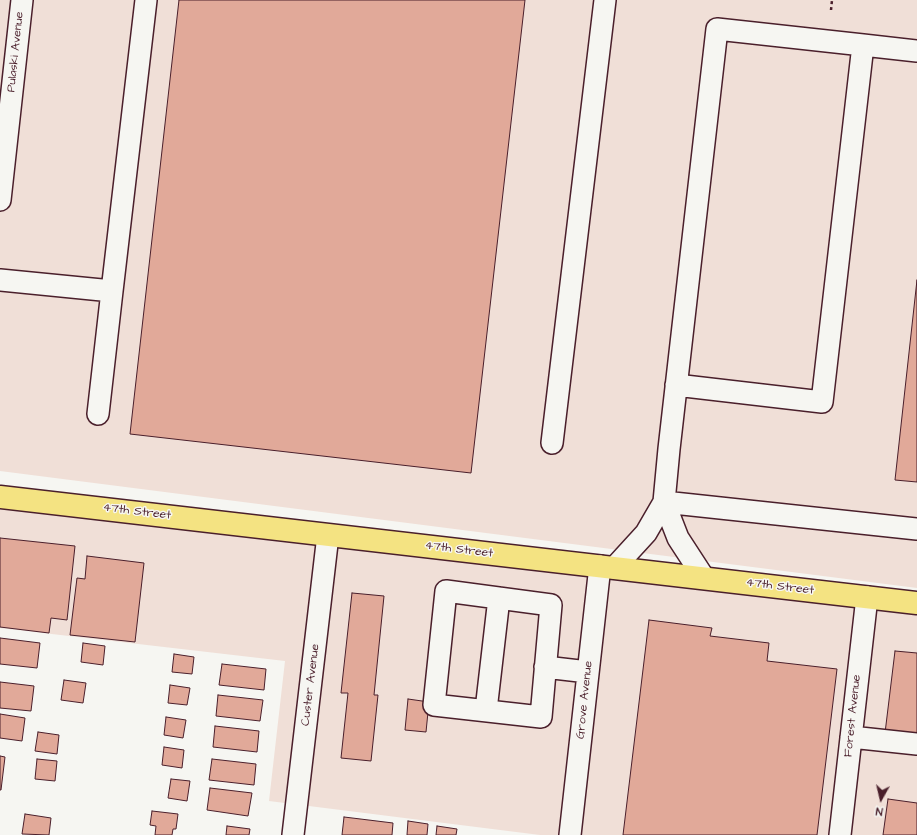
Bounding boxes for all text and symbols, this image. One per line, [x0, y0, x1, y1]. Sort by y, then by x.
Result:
street label: Pulaski Avenue [5, 11, 27, 93]
street label: 47th Street [102, 501, 172, 523]
street label: 47th Street [424, 539, 494, 561]
street label: 47th Street [745, 576, 815, 598]
street label: Custer Avenue [299, 643, 323, 727]
street label: Grove Avenue [574, 660, 596, 740]
street label: Forest Avenue [842, 674, 864, 758]
north arrow [861, 779, 901, 819]
text: N [875, 803, 884, 819]

